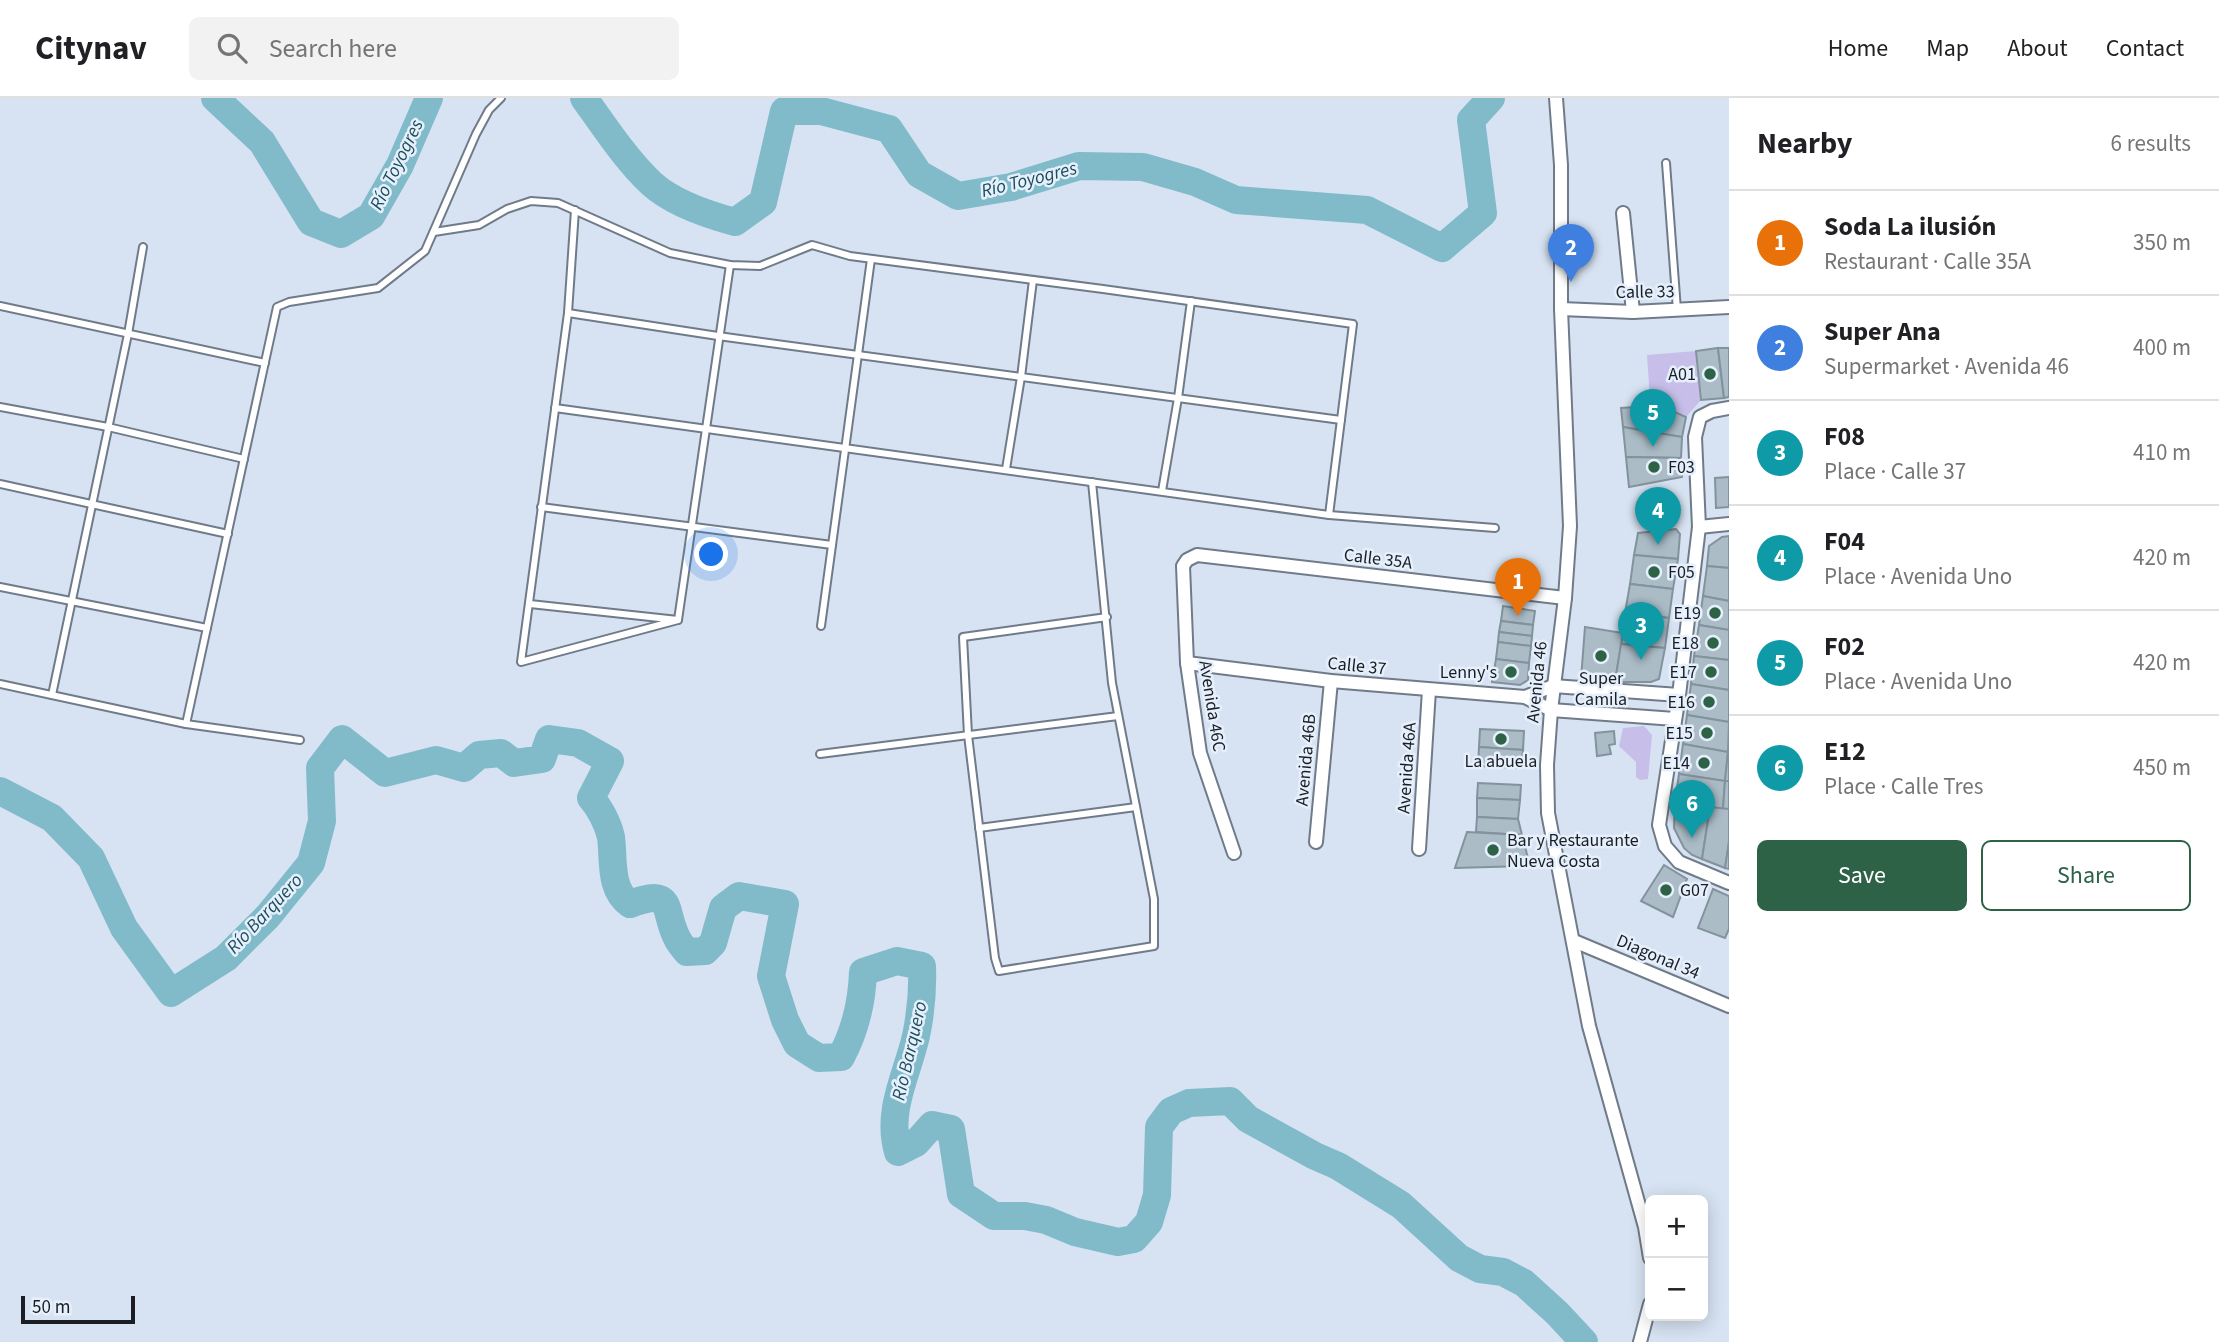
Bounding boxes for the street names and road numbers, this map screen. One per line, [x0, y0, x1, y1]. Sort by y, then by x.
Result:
street label: Calle 33 [1615, 279, 1675, 305]
street label: Calle 35A [1342, 542, 1414, 576]
street label: Avenida 46 [1520, 640, 1554, 724]
street label: Calle 37 [1326, 650, 1388, 682]
street label: Avenida 46C [1192, 659, 1232, 753]
street label: Avenida 46B [1290, 713, 1322, 807]
street label: Avenida 46A [1391, 721, 1423, 815]
street label: Diagonal 34 [1613, 928, 1704, 986]

